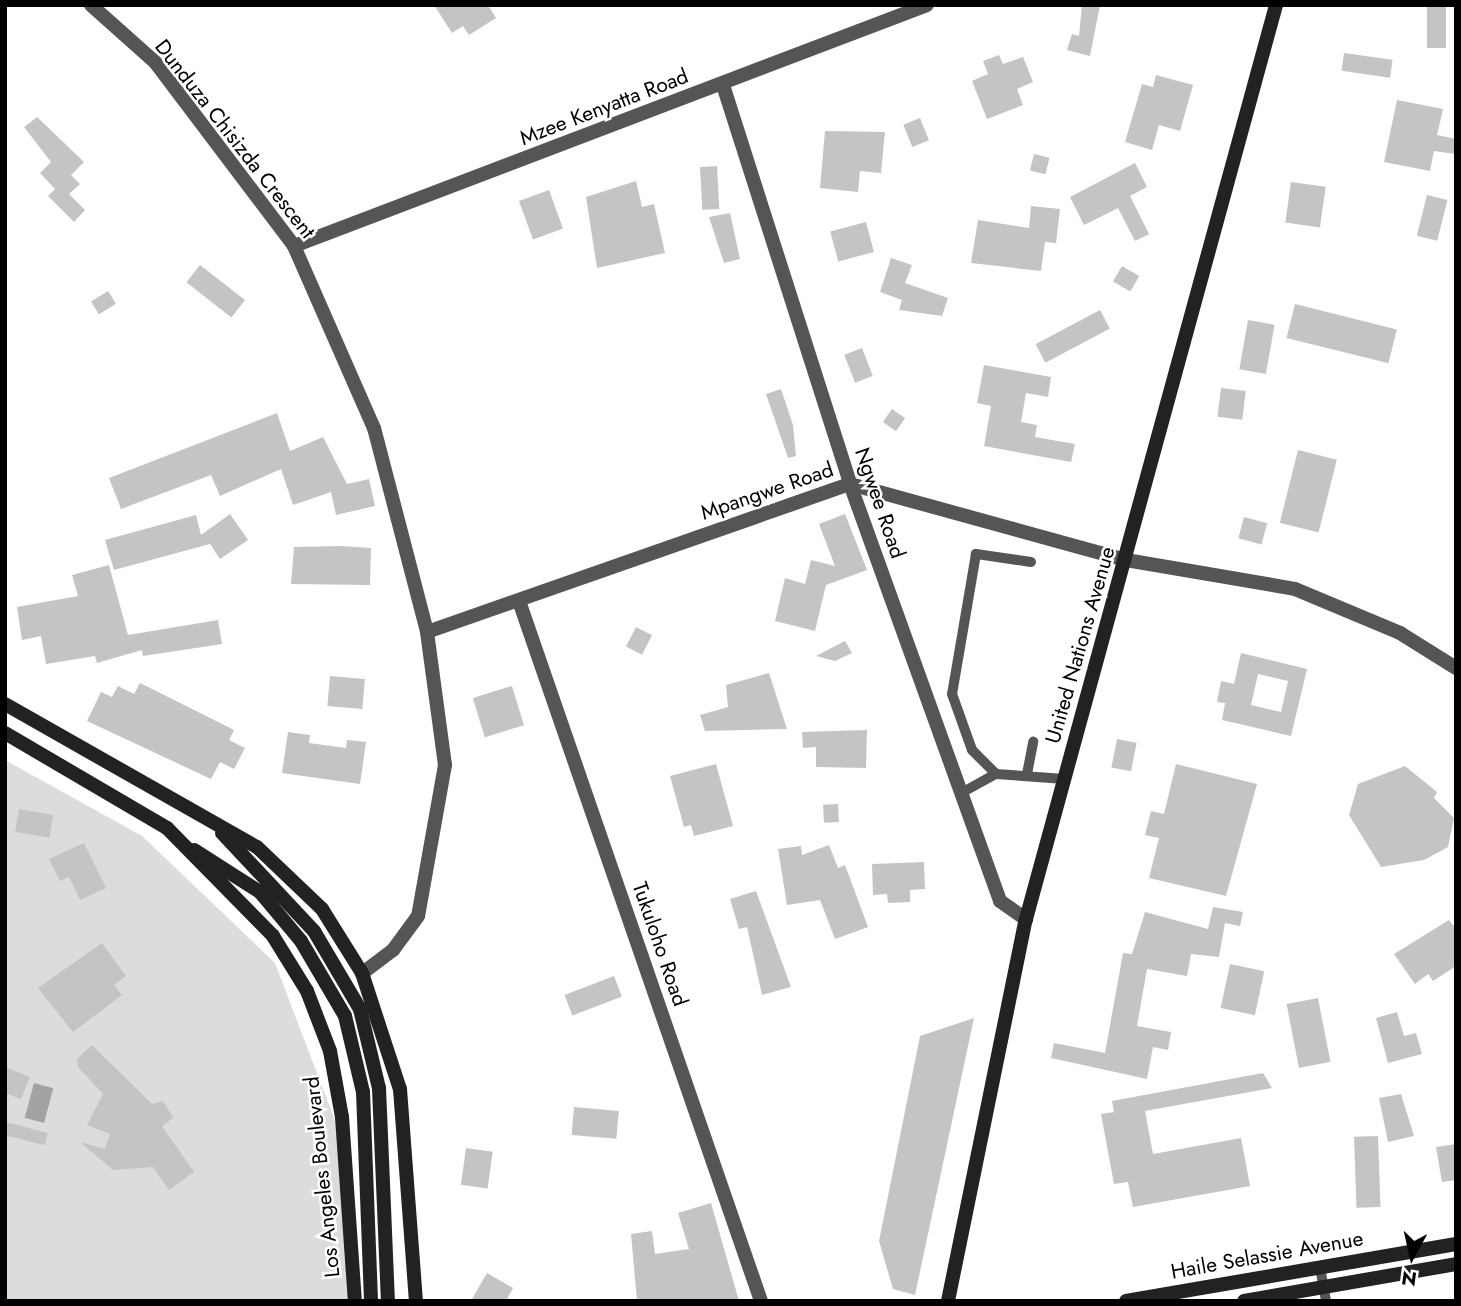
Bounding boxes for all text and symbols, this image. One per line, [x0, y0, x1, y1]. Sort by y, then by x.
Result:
street label: Dunduza Chisizda Crescent [149, 34, 321, 244]
street label: Mzee Kenyatta Road [516, 63, 692, 151]
street label: Ngwee Road [849, 444, 911, 562]
street label: Mpangwe Road [697, 457, 837, 525]
street label: United Nations Avenue [1040, 544, 1120, 746]
street label: Tukuloho Road [627, 879, 693, 1009]
street label: Los Angeles Boulevard [299, 1075, 345, 1279]
north arrow [1377, 1222, 1447, 1292]
street label: Haile Selassie Avenue [1169, 1226, 1365, 1284]
text: N [1400, 1264, 1418, 1293]

